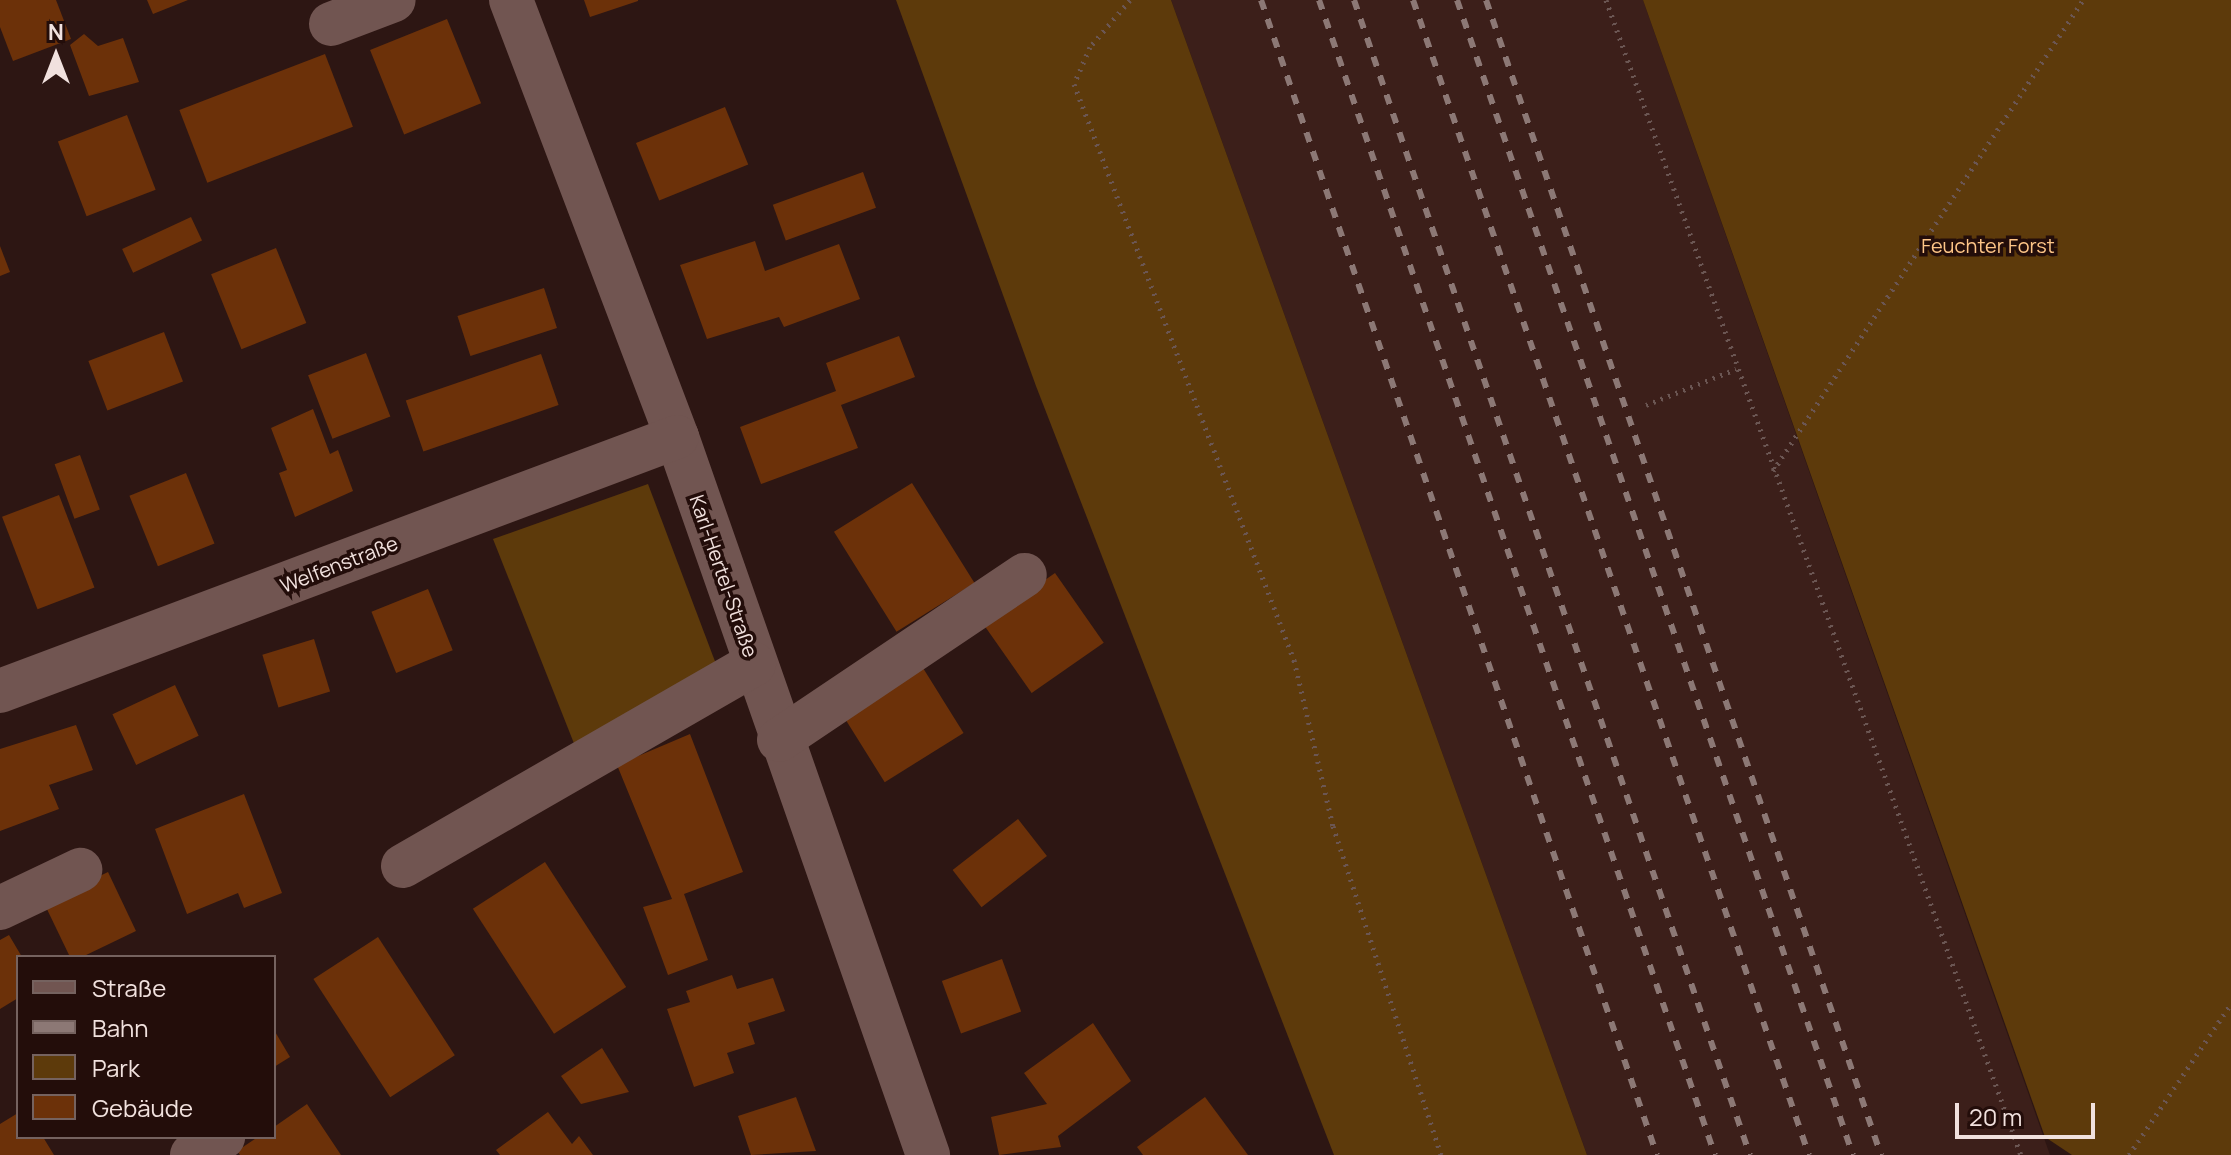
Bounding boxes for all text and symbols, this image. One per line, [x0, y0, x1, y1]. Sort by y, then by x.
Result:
north arrow [16, 16, 96, 96]
text: N [48, 17, 64, 47]
park label: Feuchter Forst [1921, 233, 2055, 257]
street label: Karl-Hertel-Straße [685, 492, 763, 660]
street label: Welfenstraße [277, 531, 401, 597]
legend [16, 955, 276, 1139]
text: Straße [92, 971, 166, 1004]
text: Bahn [92, 1011, 149, 1044]
text: Park [92, 1051, 140, 1084]
scale bar [1959, 1087, 2099, 1137]
text: Gebäude [92, 1091, 193, 1124]
text: 20 m [1969, 1100, 2022, 1133]

